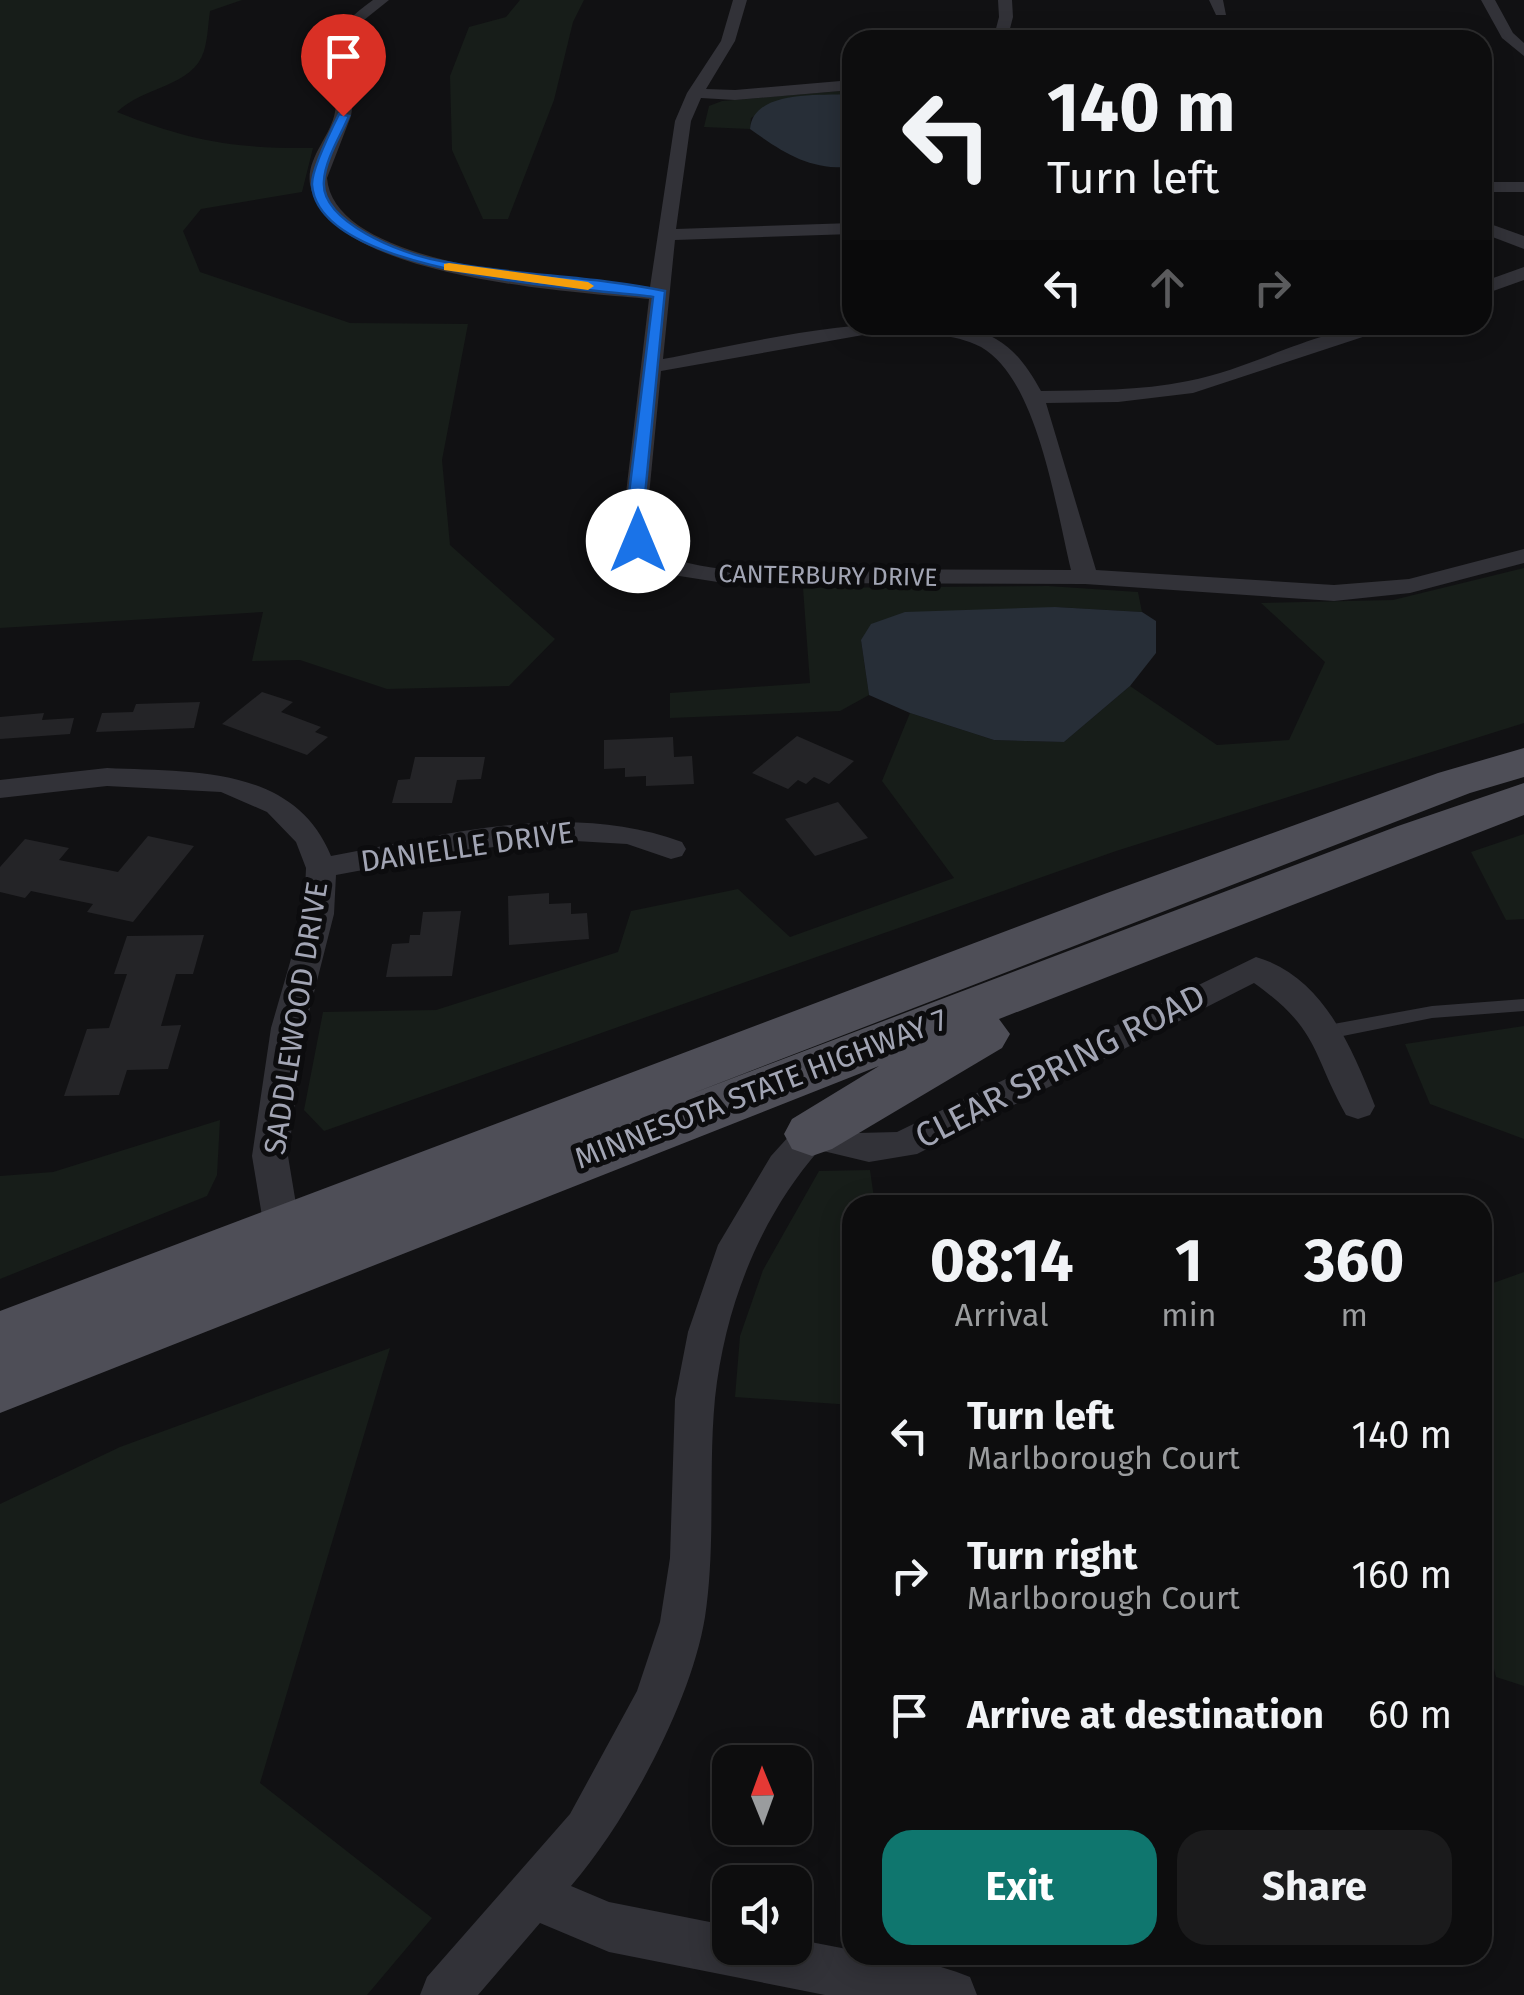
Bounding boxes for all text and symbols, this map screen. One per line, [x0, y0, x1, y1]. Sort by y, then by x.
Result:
pin [301, 14, 386, 117]
icon: arrive [316, 29, 371, 84]
text: 140 m [1047, 66, 1236, 150]
icon: left [882, 70, 1012, 200]
text: Turn left [1047, 151, 1219, 205]
icon: left [1035, 260, 1090, 315]
icon: ahead [1140, 260, 1195, 315]
icon: right [1245, 260, 1300, 315]
position arrow [586, 489, 690, 593]
street label: CANTERBURY DRIVE [718, 559, 938, 593]
street label: DANIELLE DRIVE [358, 814, 576, 880]
street label: SADDLEWOOD DRIVE [257, 879, 335, 1157]
street label: CLEAR SPRING ROAD [908, 975, 1212, 1157]
street label: MINNESOTA STATE HIGHWAY 7 [570, 1001, 952, 1177]
text: 08:14 [930, 1225, 1074, 1297]
text: 1 [1175, 1225, 1203, 1297]
text: 360 [1304, 1225, 1404, 1297]
text: Arrival [955, 1296, 1049, 1334]
text: min [1161, 1296, 1217, 1334]
text: m [1341, 1296, 1368, 1334]
text: Turn left [967, 1393, 1114, 1439]
icon: left [882, 1408, 937, 1463]
text: 140 m [1351, 1412, 1452, 1458]
text: Marlborough Court [967, 1439, 1240, 1477]
text: Turn right [967, 1533, 1137, 1579]
icon: right [882, 1548, 937, 1603]
text: 160 m [1351, 1552, 1452, 1598]
text: Marlborough Court [967, 1579, 1240, 1617]
icon: arrive [882, 1688, 937, 1743]
text: Arrive at destination [967, 1692, 1324, 1738]
text: 60 m [1368, 1692, 1452, 1738]
north arrow [712, 1745, 812, 1845]
map controls [712, 1745, 812, 1965]
button: Exit [882, 1830, 1157, 1945]
button: Share [1177, 1830, 1452, 1945]
button: sound [712, 1865, 812, 1965]

